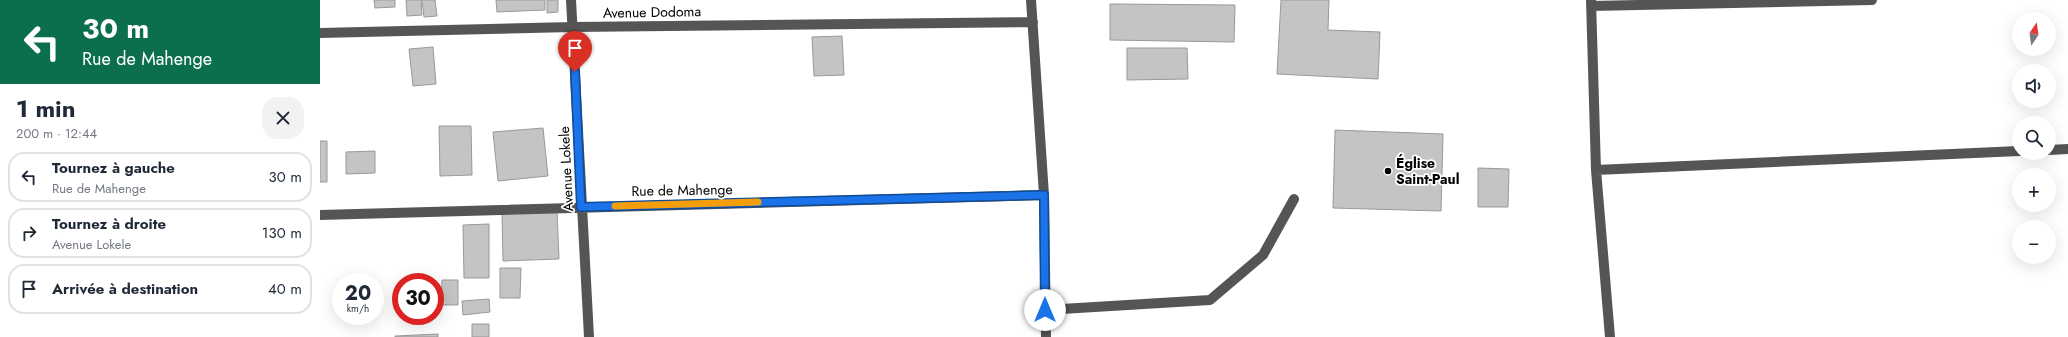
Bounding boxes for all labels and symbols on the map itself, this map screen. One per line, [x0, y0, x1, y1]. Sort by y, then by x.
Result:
street label: Avenue Dodoma [603, 1, 701, 23]
north arrow [2012, 12, 2056, 56]
pin [558, 31, 592, 72]
street label: Avenue Lokele [554, 126, 578, 212]
place label: Église Saint-Paul [1396, 153, 1459, 189]
marker: Église Saint-Paul [1383, 166, 1393, 176]
street label: Rue de Mahenge [631, 179, 733, 201]
speed limit sign: 30 [392, 273, 444, 325]
position arrow [1024, 289, 1066, 331]

